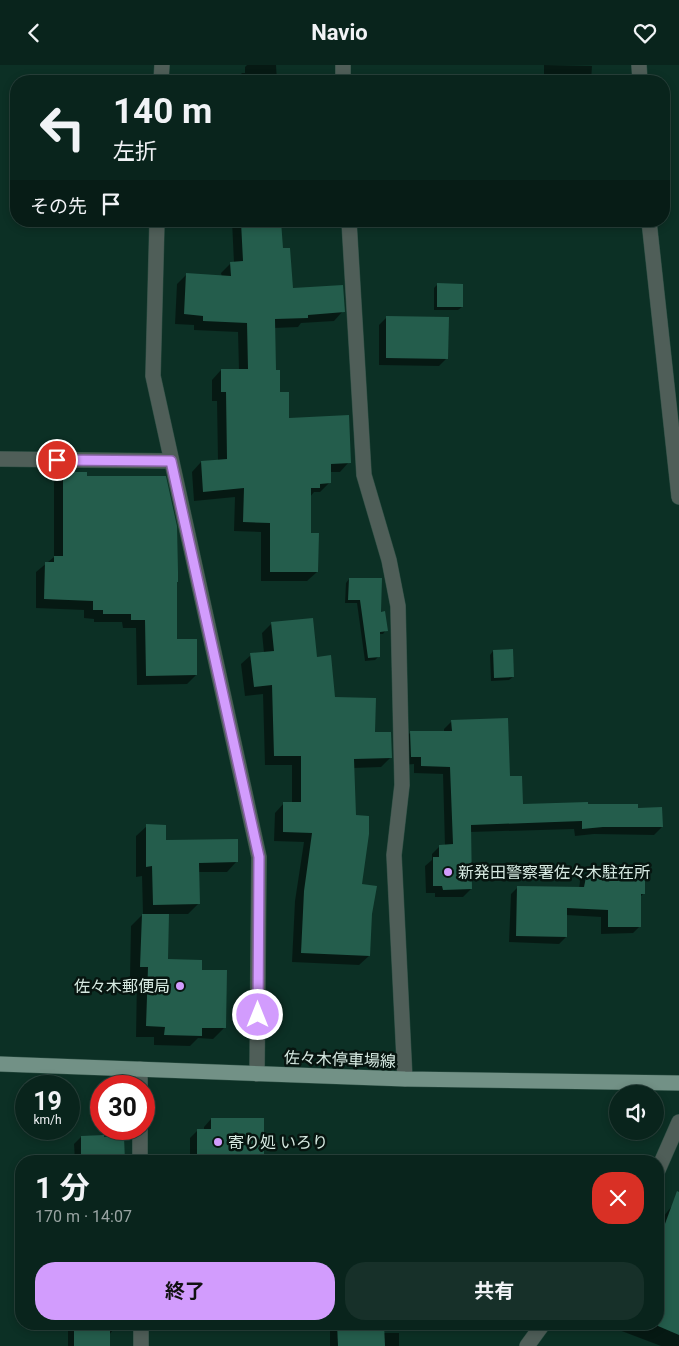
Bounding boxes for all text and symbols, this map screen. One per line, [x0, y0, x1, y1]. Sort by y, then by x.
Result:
icon: back [20, 19, 48, 47]
icon: heart [631, 19, 659, 47]
text: Navio [311, 20, 368, 45]
text: 140 m [113, 91, 212, 132]
icon: left [30, 95, 95, 160]
text: 左折 [113, 139, 157, 164]
icon: arrive [97, 190, 125, 218]
text: その先 [30, 195, 87, 218]
pin [36, 439, 78, 481]
icon: arrive [43, 446, 71, 474]
place label: 新発田警察署佐々木駐在所 [458, 863, 650, 882]
marker: 新発田警察署佐々木駐在所 [442, 866, 454, 878]
place label: 佐々木郵便局 [74, 977, 170, 996]
marker: 佐々木郵便局 [174, 980, 186, 992]
position arrow [231, 988, 283, 1040]
street label: 佐々木停車場線 [284, 1048, 396, 1071]
speed limit sign: 30 [90, 1075, 155, 1140]
map controls [609, 1085, 664, 1140]
button: sound [609, 1085, 664, 1140]
text: 19 [33, 1087, 62, 1116]
text: km/h [33, 1113, 62, 1127]
place label: 寄り処 いろり [228, 1133, 328, 1152]
marker: 寄り処 いろり [212, 1136, 224, 1148]
text: 1 分 [35, 1170, 90, 1205]
button: close [592, 1172, 644, 1224]
text: 170 m · 14:07 [35, 1207, 132, 1226]
button: 終了 [35, 1262, 335, 1320]
button: 共有 [345, 1262, 644, 1320]

